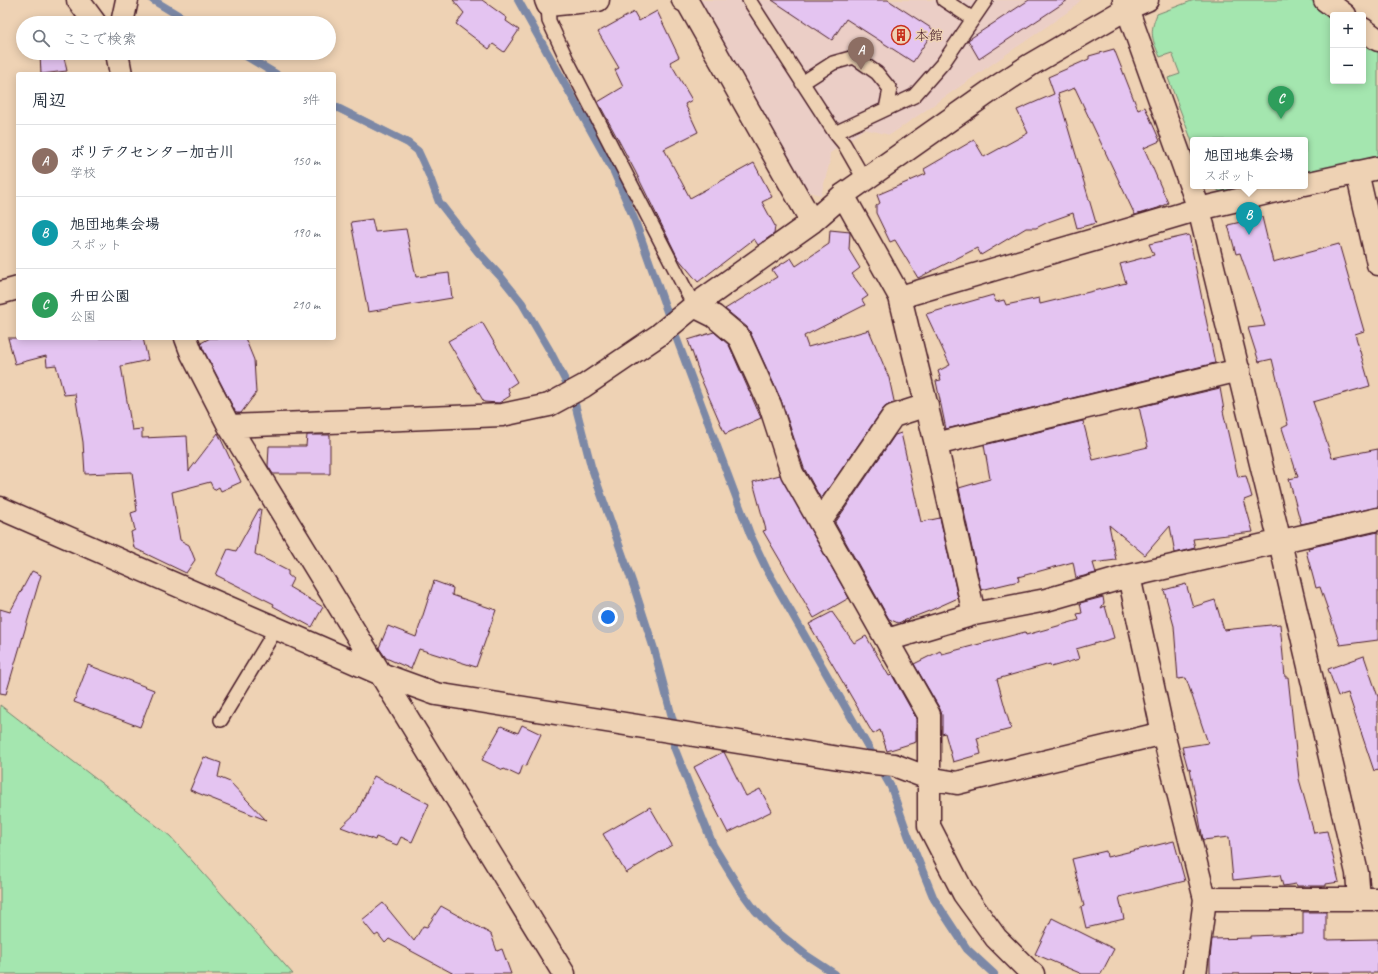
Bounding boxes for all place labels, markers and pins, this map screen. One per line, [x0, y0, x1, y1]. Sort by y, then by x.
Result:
building icon: 本館 [890, 24, 912, 46]
place label: 本館 [915, 27, 943, 44]
pin: A [848, 37, 874, 70]
pin: C [1268, 86, 1294, 119]
pin: B [1236, 202, 1262, 235]

